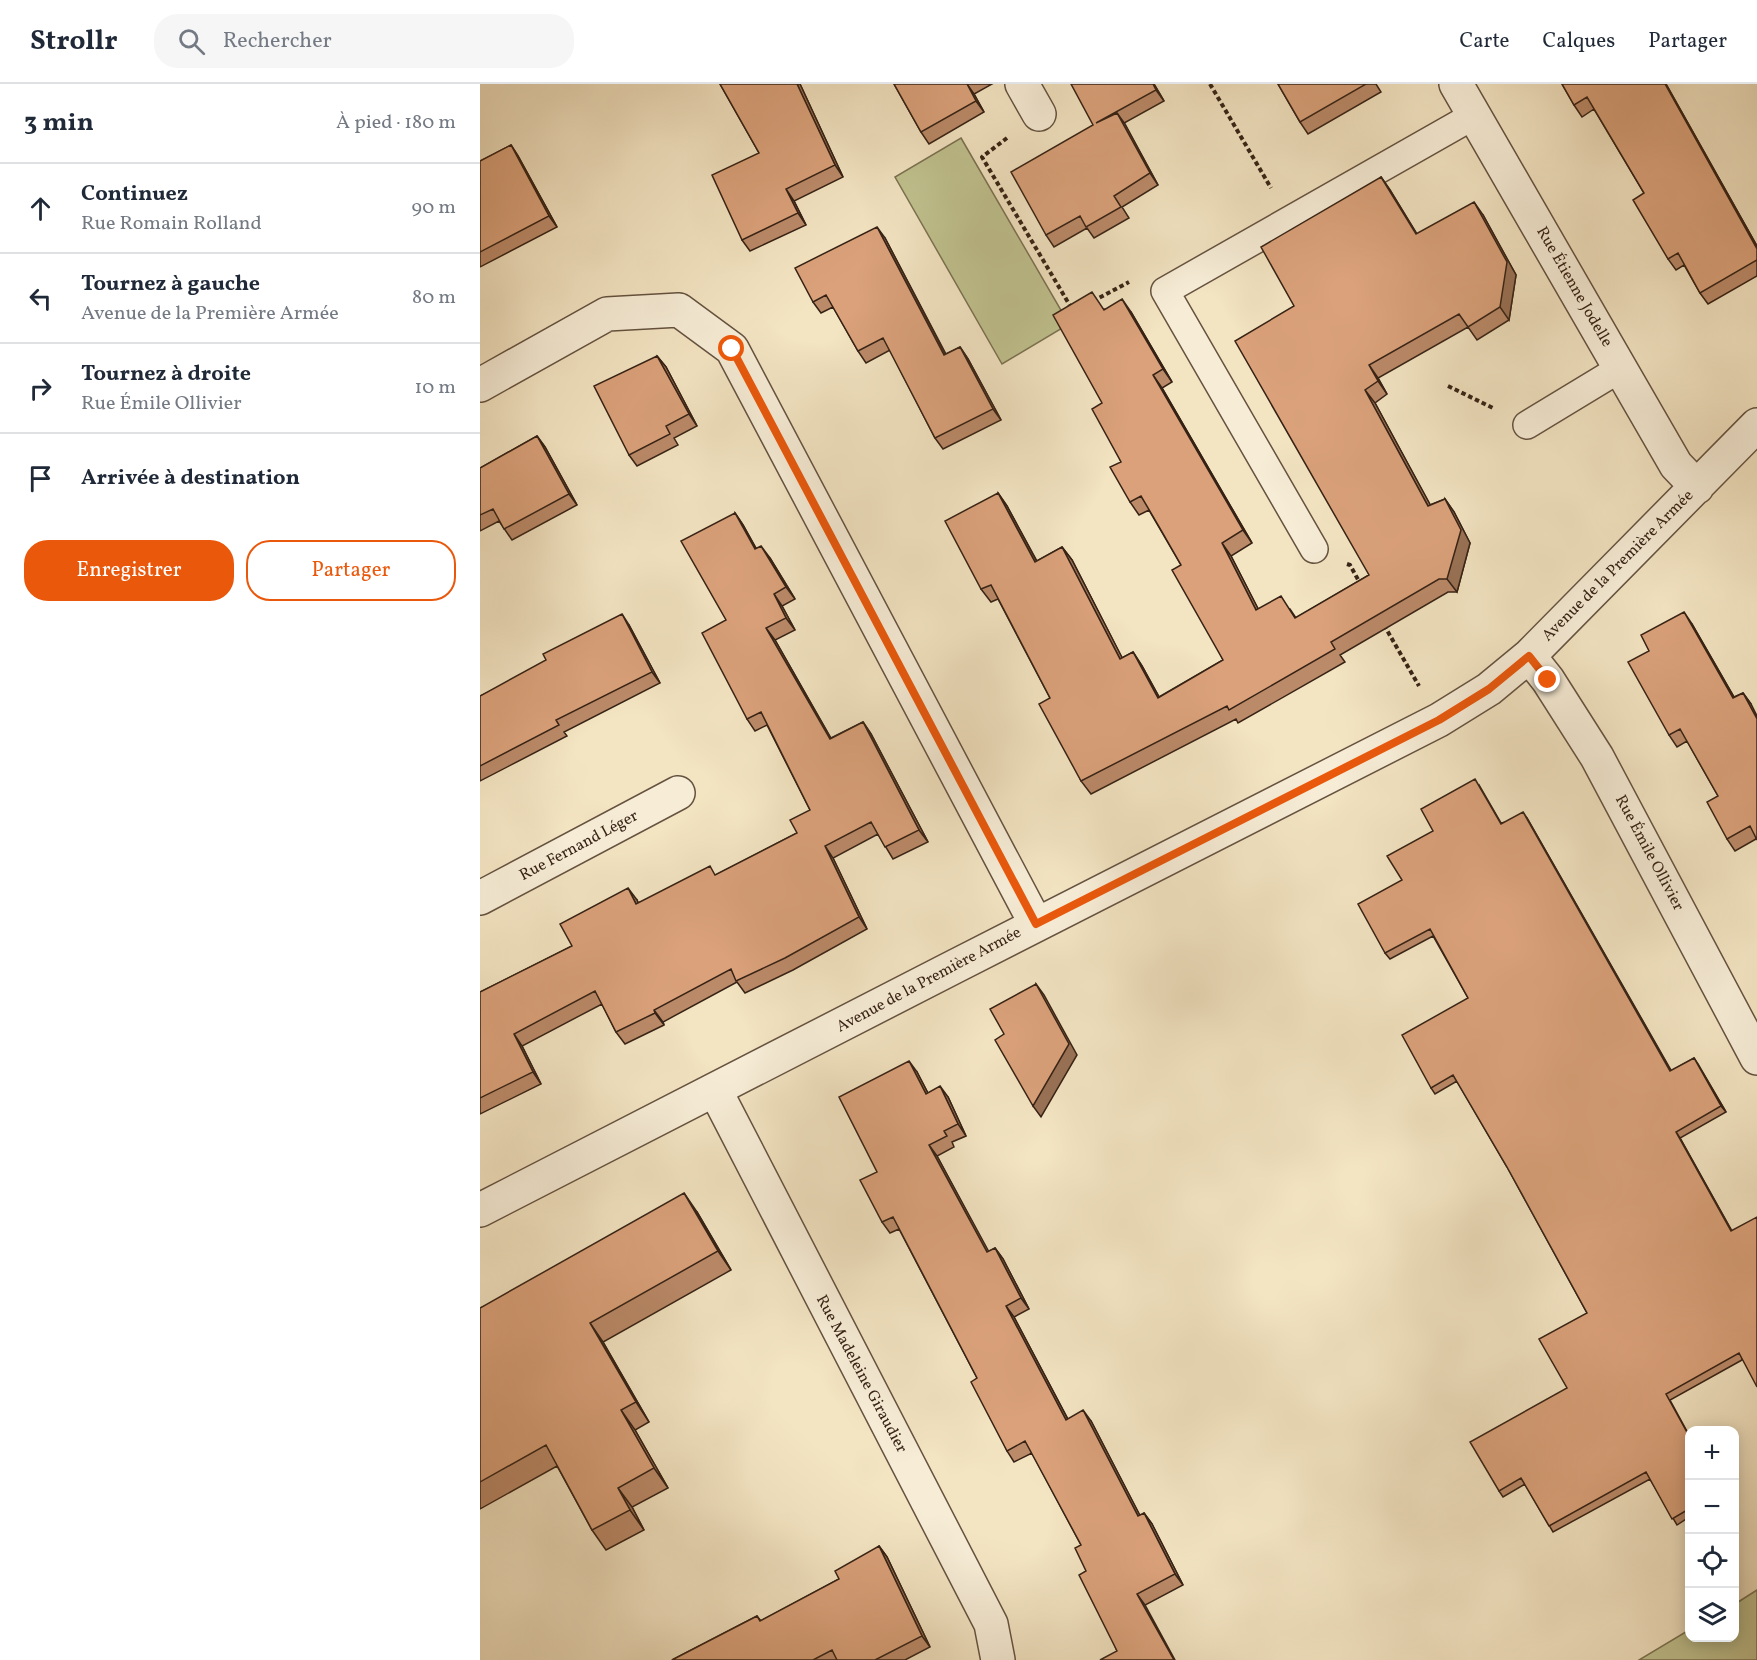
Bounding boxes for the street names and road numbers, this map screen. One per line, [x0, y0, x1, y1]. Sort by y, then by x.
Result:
street label: Rue Étienne Jodelle [1531, 223, 1617, 351]
street label: Avenue de la Première Armée [1537, 485, 1699, 647]
street label: Rue Émile Ollivier [1609, 791, 1689, 915]
street label: Rue Fernand Léger [516, 805, 642, 887]
street label: Avenue de la Première Armée [833, 922, 1025, 1038]
street label: Rue Madeleine Giraudier [810, 1291, 912, 1457]

